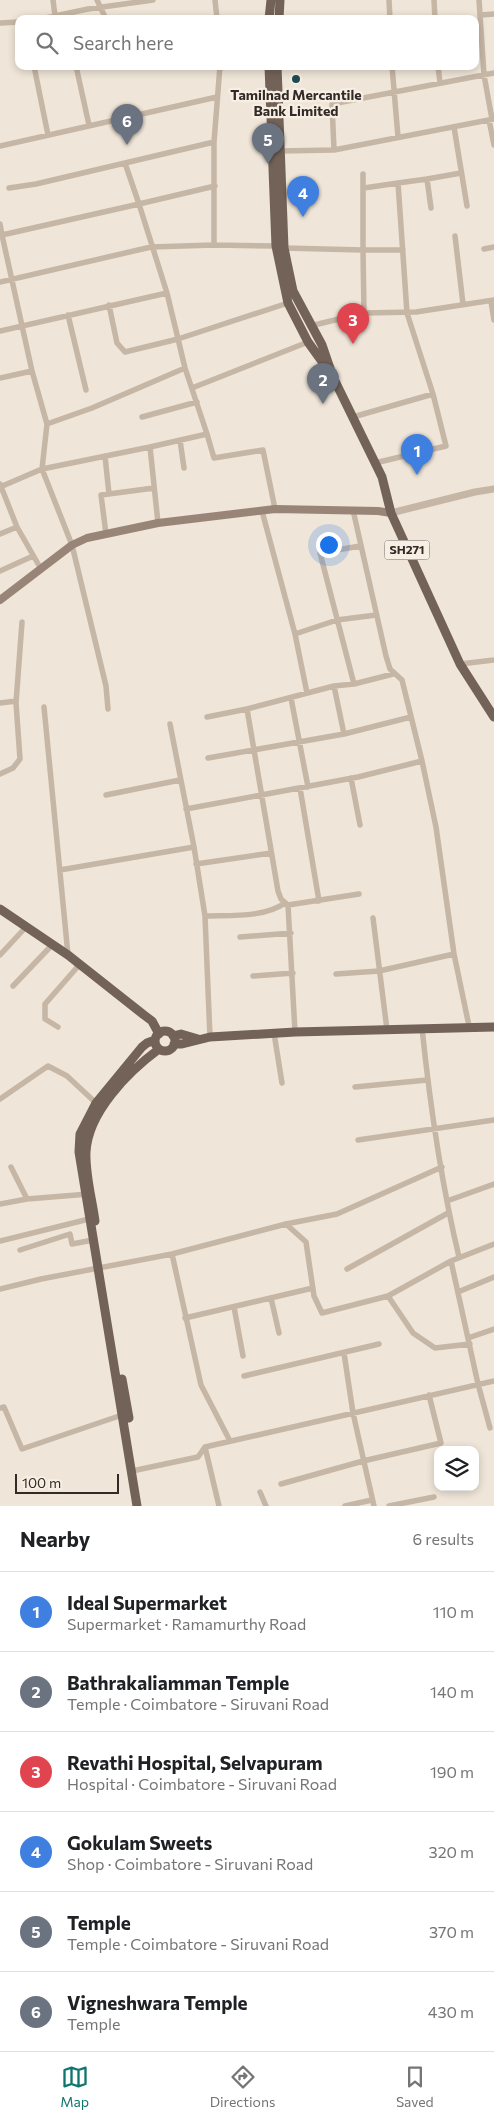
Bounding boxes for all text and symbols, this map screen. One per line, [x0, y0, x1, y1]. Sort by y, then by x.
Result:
search box [15, 15, 479, 70]
icon: search [33, 29, 61, 57]
text: Search here [73, 31, 173, 54]
marker: Tamilnad Mercantile Bank Limited [290, 73, 302, 85]
place label: Tamilnad Mercantile Bank Limited [230, 86, 362, 119]
pin: 6 [111, 104, 143, 145]
pin: 5 [252, 123, 284, 164]
pin: 4 [287, 176, 319, 217]
pin: 3 [337, 303, 369, 344]
pin: 2 [307, 363, 339, 404]
pin: 1 [401, 434, 433, 475]
your location [316, 532, 342, 558]
road number: SH271 [384, 540, 430, 560]
map controls [434, 1446, 479, 1491]
button: layers [434, 1446, 479, 1491]
scale bar [15, 1471, 119, 1494]
text: 100 m [22, 1474, 61, 1491]
text: Nearby [20, 1526, 90, 1551]
text: 6 results [413, 1529, 474, 1548]
text: Ideal Supermarket [67, 1591, 227, 1614]
text: 1 [32, 1602, 40, 1621]
text: 110 m [433, 1602, 474, 1621]
text: Supermarket · Ramamurthy Road [67, 1614, 306, 1633]
text: Bathrakaliamman Temple [67, 1671, 289, 1694]
text: 2 [31, 1682, 41, 1701]
text: 140 m [430, 1682, 474, 1701]
text: Temple · Coimbatore - Siruvani Road [67, 1694, 329, 1713]
text: Revathi Hospital, Selvapuram [67, 1751, 323, 1774]
text: 3 [31, 1762, 41, 1781]
text: 190 m [430, 1762, 474, 1781]
text: Hospital · Coimbatore - Siruvani Road [67, 1774, 337, 1793]
text: Gokulam Sweets [67, 1831, 212, 1854]
text: 4 [31, 1842, 41, 1861]
text: 320 m [429, 1842, 474, 1861]
text: Shop · Coimbatore - Siruvani Road [67, 1854, 313, 1873]
text: Temple [67, 1911, 131, 1934]
text: 5 [31, 1922, 41, 1941]
text: 370 m [429, 1922, 474, 1941]
text: Temple · Coimbatore - Siruvani Road [67, 1934, 329, 1953]
text: Vigneshwara Temple [67, 1991, 248, 2014]
text: 6 [31, 2002, 41, 2021]
text: 430 m [428, 2002, 474, 2021]
text: Temple [67, 2014, 120, 2033]
tab: Map [60, 2063, 89, 2110]
tab: Directions [210, 2063, 275, 2110]
tab: Saved [396, 2063, 434, 2110]

